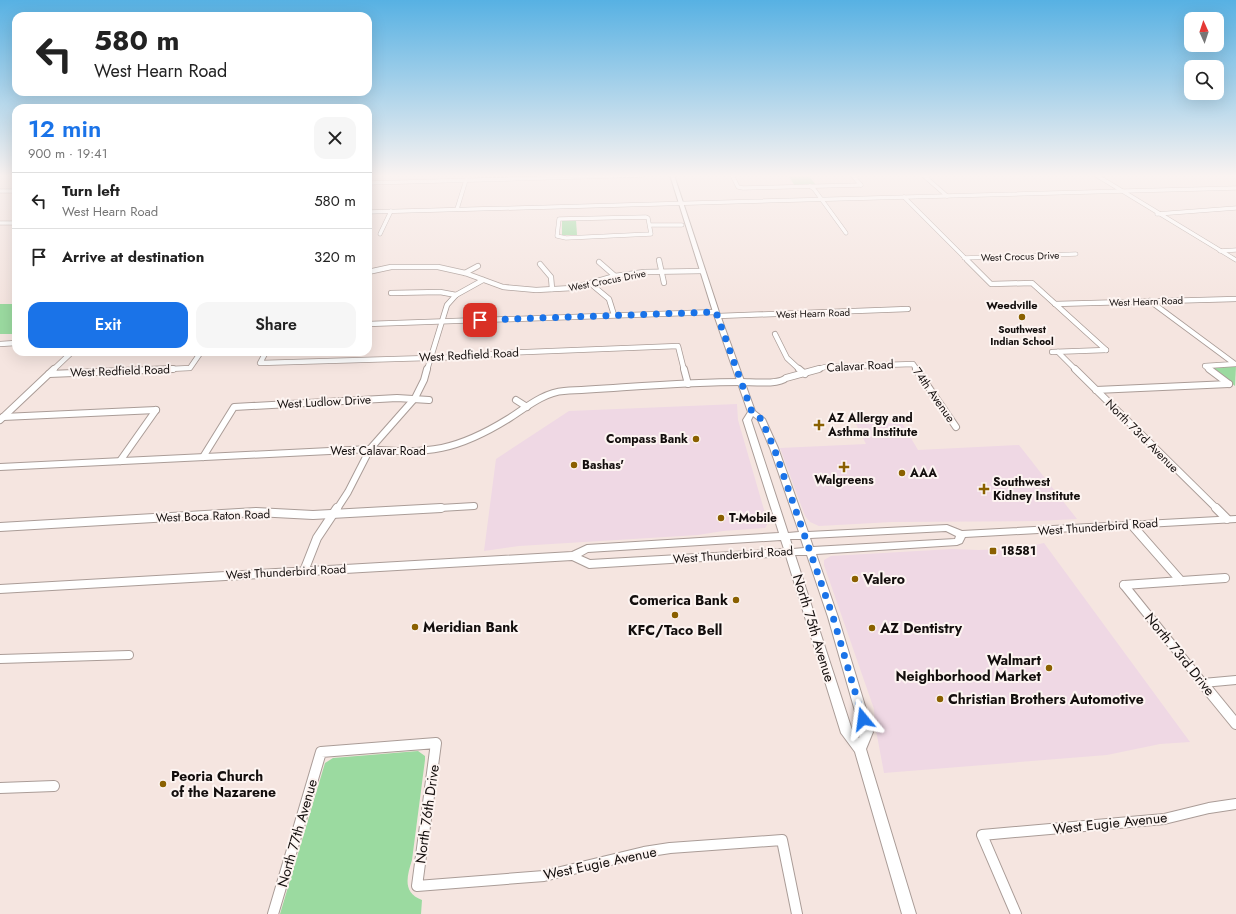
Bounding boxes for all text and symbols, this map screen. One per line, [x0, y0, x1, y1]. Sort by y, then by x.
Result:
north arrow [1184, 12, 1224, 52]
map controls [1184, 12, 1224, 100]
text: 580 m [94, 20, 180, 61]
icon: left [28, 28, 80, 80]
text: West Hearn Road [94, 58, 227, 84]
button: search [1184, 60, 1224, 100]
text: 12 min [28, 111, 101, 146]
button: close [314, 117, 356, 159]
text: 900 m · 19:41 [28, 144, 108, 163]
text: Turn left [62, 180, 120, 202]
icon: left [28, 190, 50, 212]
text: 580 m [314, 190, 356, 212]
text: West Hearn Road [62, 202, 158, 221]
icon: arrive [28, 246, 50, 268]
text: Arrive at destination [62, 246, 204, 268]
text: 320 m [314, 246, 356, 268]
street label: West Crocus Drive [980, 248, 1060, 265]
street label: West Crocus Drive [567, 266, 647, 295]
street label: West Hearn Road [1109, 293, 1183, 310]
district label: Weedville [986, 297, 1038, 313]
button: Exit [28, 302, 188, 348]
button: Share [196, 302, 356, 348]
pin [463, 303, 497, 337]
street label: West Hearn Road [776, 305, 850, 322]
icon: arrive [469, 309, 491, 331]
marker: Southwest Indian School [1017, 312, 1027, 322]
place label: Southwest Indian School [990, 322, 1054, 349]
street label: West Redfield Road [419, 343, 519, 367]
street label: Calavar Road [826, 355, 894, 377]
street label: West Redfield Road [70, 360, 170, 382]
street label: 74th Avenue [908, 364, 960, 426]
street label: West Ludlow Drive [276, 391, 372, 413]
street label: North 73rd Avenue [1101, 395, 1183, 477]
place label: AZ Allergy and Asthma Institute [827, 409, 918, 441]
marker: AZ Allergy and Asthma Institute [813, 419, 825, 431]
place label: Compass Bank [606, 430, 688, 448]
marker: Compass Bank [691, 434, 701, 444]
street label: West Calavar Road [330, 442, 426, 460]
place label: Bashas' [582, 456, 624, 474]
marker: Bashas' [569, 460, 579, 470]
marker: Walgreens [839, 462, 849, 472]
place label: AAA [909, 464, 937, 482]
marker: AAA [897, 468, 907, 478]
place label: Walgreens [814, 471, 874, 489]
place label: Southwest Kidney Institute [993, 473, 1080, 505]
marker: Southwest Kidney Institute [978, 483, 990, 495]
street label: West Boca Raton Road [155, 505, 271, 527]
place label: T-Mobile [729, 509, 777, 527]
marker: T-Mobile [716, 513, 726, 523]
street label: West Thunderbird Road [1037, 514, 1159, 540]
street label: West Thunderbird Road [672, 542, 794, 568]
place label: 18581 [1001, 542, 1036, 560]
marker: 18581 [988, 546, 998, 556]
street label: West Thunderbird Road [225, 560, 347, 584]
place label: Valero [862, 569, 905, 589]
street label: North 75th Avenue [788, 572, 840, 684]
marker: Valero [850, 574, 860, 584]
place label: Comerica Bank [629, 590, 728, 610]
marker: Comerica Bank [731, 595, 741, 605]
street label: North 73rd Drive [1140, 608, 1220, 700]
marker: KFC/Taco Bell [670, 610, 680, 620]
place label: Meridian Bank [423, 617, 518, 637]
place label: AZ Dentistry [879, 618, 963, 638]
place label: KFC/Taco Bell [628, 620, 722, 640]
marker: Meridian Bank [410, 622, 420, 632]
marker: AZ Dentistry [867, 623, 877, 633]
place label: Walmart Neighborhood Market [895, 650, 1042, 686]
marker: Walmart Neighborhood Market [1044, 663, 1054, 673]
place label: Christian Brothers Automotive [948, 689, 1144, 709]
marker: Christian Brothers Automotive [935, 694, 945, 704]
position arrow [842, 698, 884, 740]
street label: North 76th Drive [410, 763, 444, 865]
place label: Peoria Church of the Nazarene [171, 766, 276, 802]
street label: North 77th Avenue [272, 777, 322, 889]
marker: Peoria Church of the Nazarene [158, 779, 168, 789]
street label: West Eugie Avenue [1052, 807, 1168, 839]
street label: West Eugie Avenue [542, 841, 658, 885]

